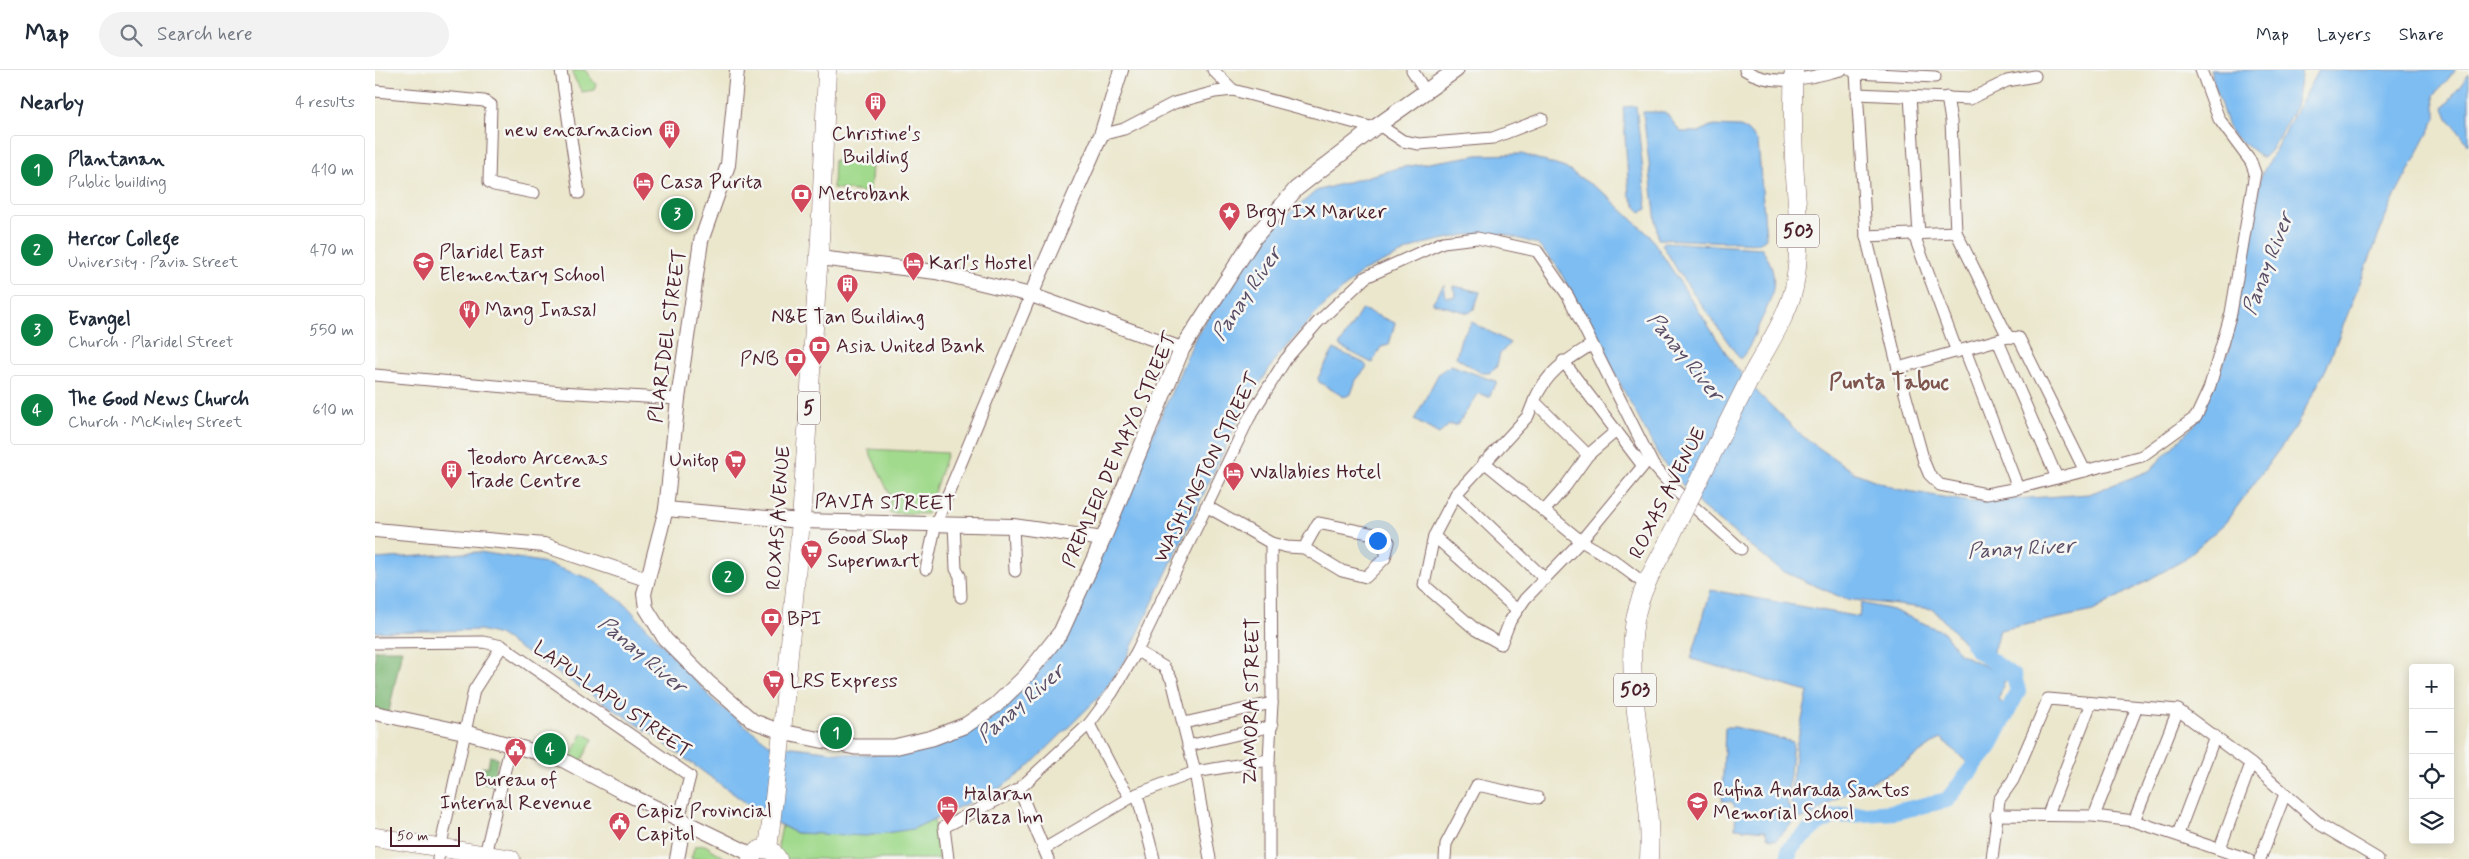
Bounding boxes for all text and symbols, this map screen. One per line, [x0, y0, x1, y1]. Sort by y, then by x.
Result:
search box [99, 12, 449, 57]
text: Map [25, 19, 69, 50]
icon: search [117, 21, 145, 49]
text: Search here [157, 22, 253, 47]
text: Map [2256, 23, 2289, 47]
text: Layers [2317, 23, 2371, 47]
text: Share [2399, 23, 2444, 47]
text: Nearby [20, 89, 84, 117]
building icon: Christine's Building [864, 90, 888, 121]
text: 4 results [295, 92, 355, 113]
place label: new encarnacion [505, 117, 653, 144]
building icon: new encarnacion [657, 118, 681, 149]
place label: Christine's Building [831, 121, 921, 173]
text: Plantanan [68, 147, 164, 172]
text: 1 [33, 160, 41, 181]
text: 410 m [311, 160, 354, 181]
place label: Casa Purita [660, 169, 763, 196]
hotel icon: Casa Purita [632, 170, 656, 201]
text: Public building [68, 172, 167, 193]
place label: Metrobank [818, 181, 910, 208]
bank icon: Metrobank [790, 182, 814, 213]
pin: 3 [661, 195, 693, 233]
place label: Brgy IX Marker [1246, 199, 1387, 227]
place icon: Brgy IX Marker [1218, 200, 1242, 231]
water label: Panay River [2236, 206, 2301, 319]
road number: 503 [1777, 214, 1819, 248]
text: Hercor College [68, 227, 179, 252]
place label: Plaridel East Elementary School [439, 239, 605, 289]
water label: Panay River [1205, 239, 1290, 346]
text: 2 [33, 240, 41, 261]
text: 470 m [310, 240, 354, 261]
street label: PLARIDEL STREET [642, 247, 694, 425]
place label: Karl's Hostel [929, 250, 1032, 277]
school or university icon: Plaridel East Elementary School [411, 251, 435, 282]
hotel icon: Karl's Hostel [901, 251, 925, 282]
text: University · Pavia Street [68, 252, 238, 273]
building icon: N&E Tan Building [836, 273, 860, 304]
place label: Mang Inasal [485, 297, 596, 325]
restaurant icon: Mang Inasal [457, 298, 481, 329]
place label: N&E Tan Building [771, 304, 925, 331]
text: Evangel [68, 307, 131, 332]
water label: Panay River [1640, 307, 1732, 410]
text: 3 [33, 320, 41, 341]
text: 550 m [309, 320, 354, 341]
street label: PREMIER DE MAYO STREET [1056, 327, 1185, 572]
text: Church · Plaridel Street [68, 332, 234, 353]
place label: Asia United Bank [836, 333, 985, 360]
bank icon: Asia United Bank [808, 334, 832, 365]
place label: PNB [740, 346, 779, 373]
bank icon: PNB [783, 347, 807, 378]
street label: WASHINGTON STREET [1147, 367, 1267, 567]
district label: Punta Tabuc [1829, 369, 1949, 397]
text: The Good News Church [68, 387, 249, 412]
road number: 5 [798, 392, 820, 424]
text: 4 [32, 400, 42, 421]
text: 610 m [312, 400, 354, 421]
text: Church · McKinley Street [68, 412, 242, 433]
street label: ROXAS AVENUE [1623, 422, 1713, 564]
place label: Teodoro Arcenas Trade Centre [467, 445, 608, 495]
street label: ROXAS AVENUE [760, 445, 798, 591]
place label: Unitop [669, 447, 719, 474]
supermarket icon: Unitop [723, 448, 747, 479]
building icon: Teodoro Arcenas Trade Centre [439, 458, 463, 489]
place label: Wallabies Hotel [1250, 459, 1381, 486]
hotel icon: Wallabies Hotel [1222, 460, 1246, 491]
street label: PAVIA STREET [814, 488, 956, 518]
place label: Good Shop Supermart [827, 525, 920, 575]
your location [1365, 528, 1391, 554]
water label: Panay River [1967, 532, 2078, 566]
supermarket icon: Good Shop Supermart [799, 538, 823, 569]
pin: 2 [712, 558, 744, 596]
place label: BPI [787, 606, 822, 633]
bank icon: BPI [759, 607, 783, 638]
water label: Panay River [592, 610, 694, 702]
street label: ZAMORA STREET [1237, 617, 1267, 785]
street label: LAPU-LAPU STREET [527, 635, 697, 765]
water label: Panay River [971, 656, 1073, 750]
map controls [2409, 664, 2454, 844]
button: + [2409, 664, 2454, 709]
place label: LRS Express [790, 668, 898, 695]
supermarket icon: LRS Express [762, 669, 786, 700]
road number: 503 [1614, 674, 1656, 706]
button: − [2409, 709, 2454, 754]
pin: 1 [820, 714, 852, 752]
pin: 4 [534, 730, 566, 768]
public building icon: Bureau of Internal Revenue [504, 736, 528, 767]
button: locate [2409, 754, 2454, 799]
place label: Bureau of Internal Revenue [440, 767, 592, 817]
place label: Rufina Andrada Santos Memorial School [1713, 777, 1909, 827]
place label: Halaran Plaza Inn [964, 781, 1044, 831]
school or university icon: Rufina Andrada Santos Memorial School [1685, 790, 1709, 821]
hotel icon: Halaran Plaza Inn [936, 794, 960, 825]
place label: Capiz Provincial Capitol [636, 798, 772, 848]
button: layers [2409, 799, 2454, 844]
public building icon: Capiz Provincial Capitol [608, 811, 632, 842]
scale bar [390, 824, 460, 847]
text: 50 m [397, 827, 428, 845]

